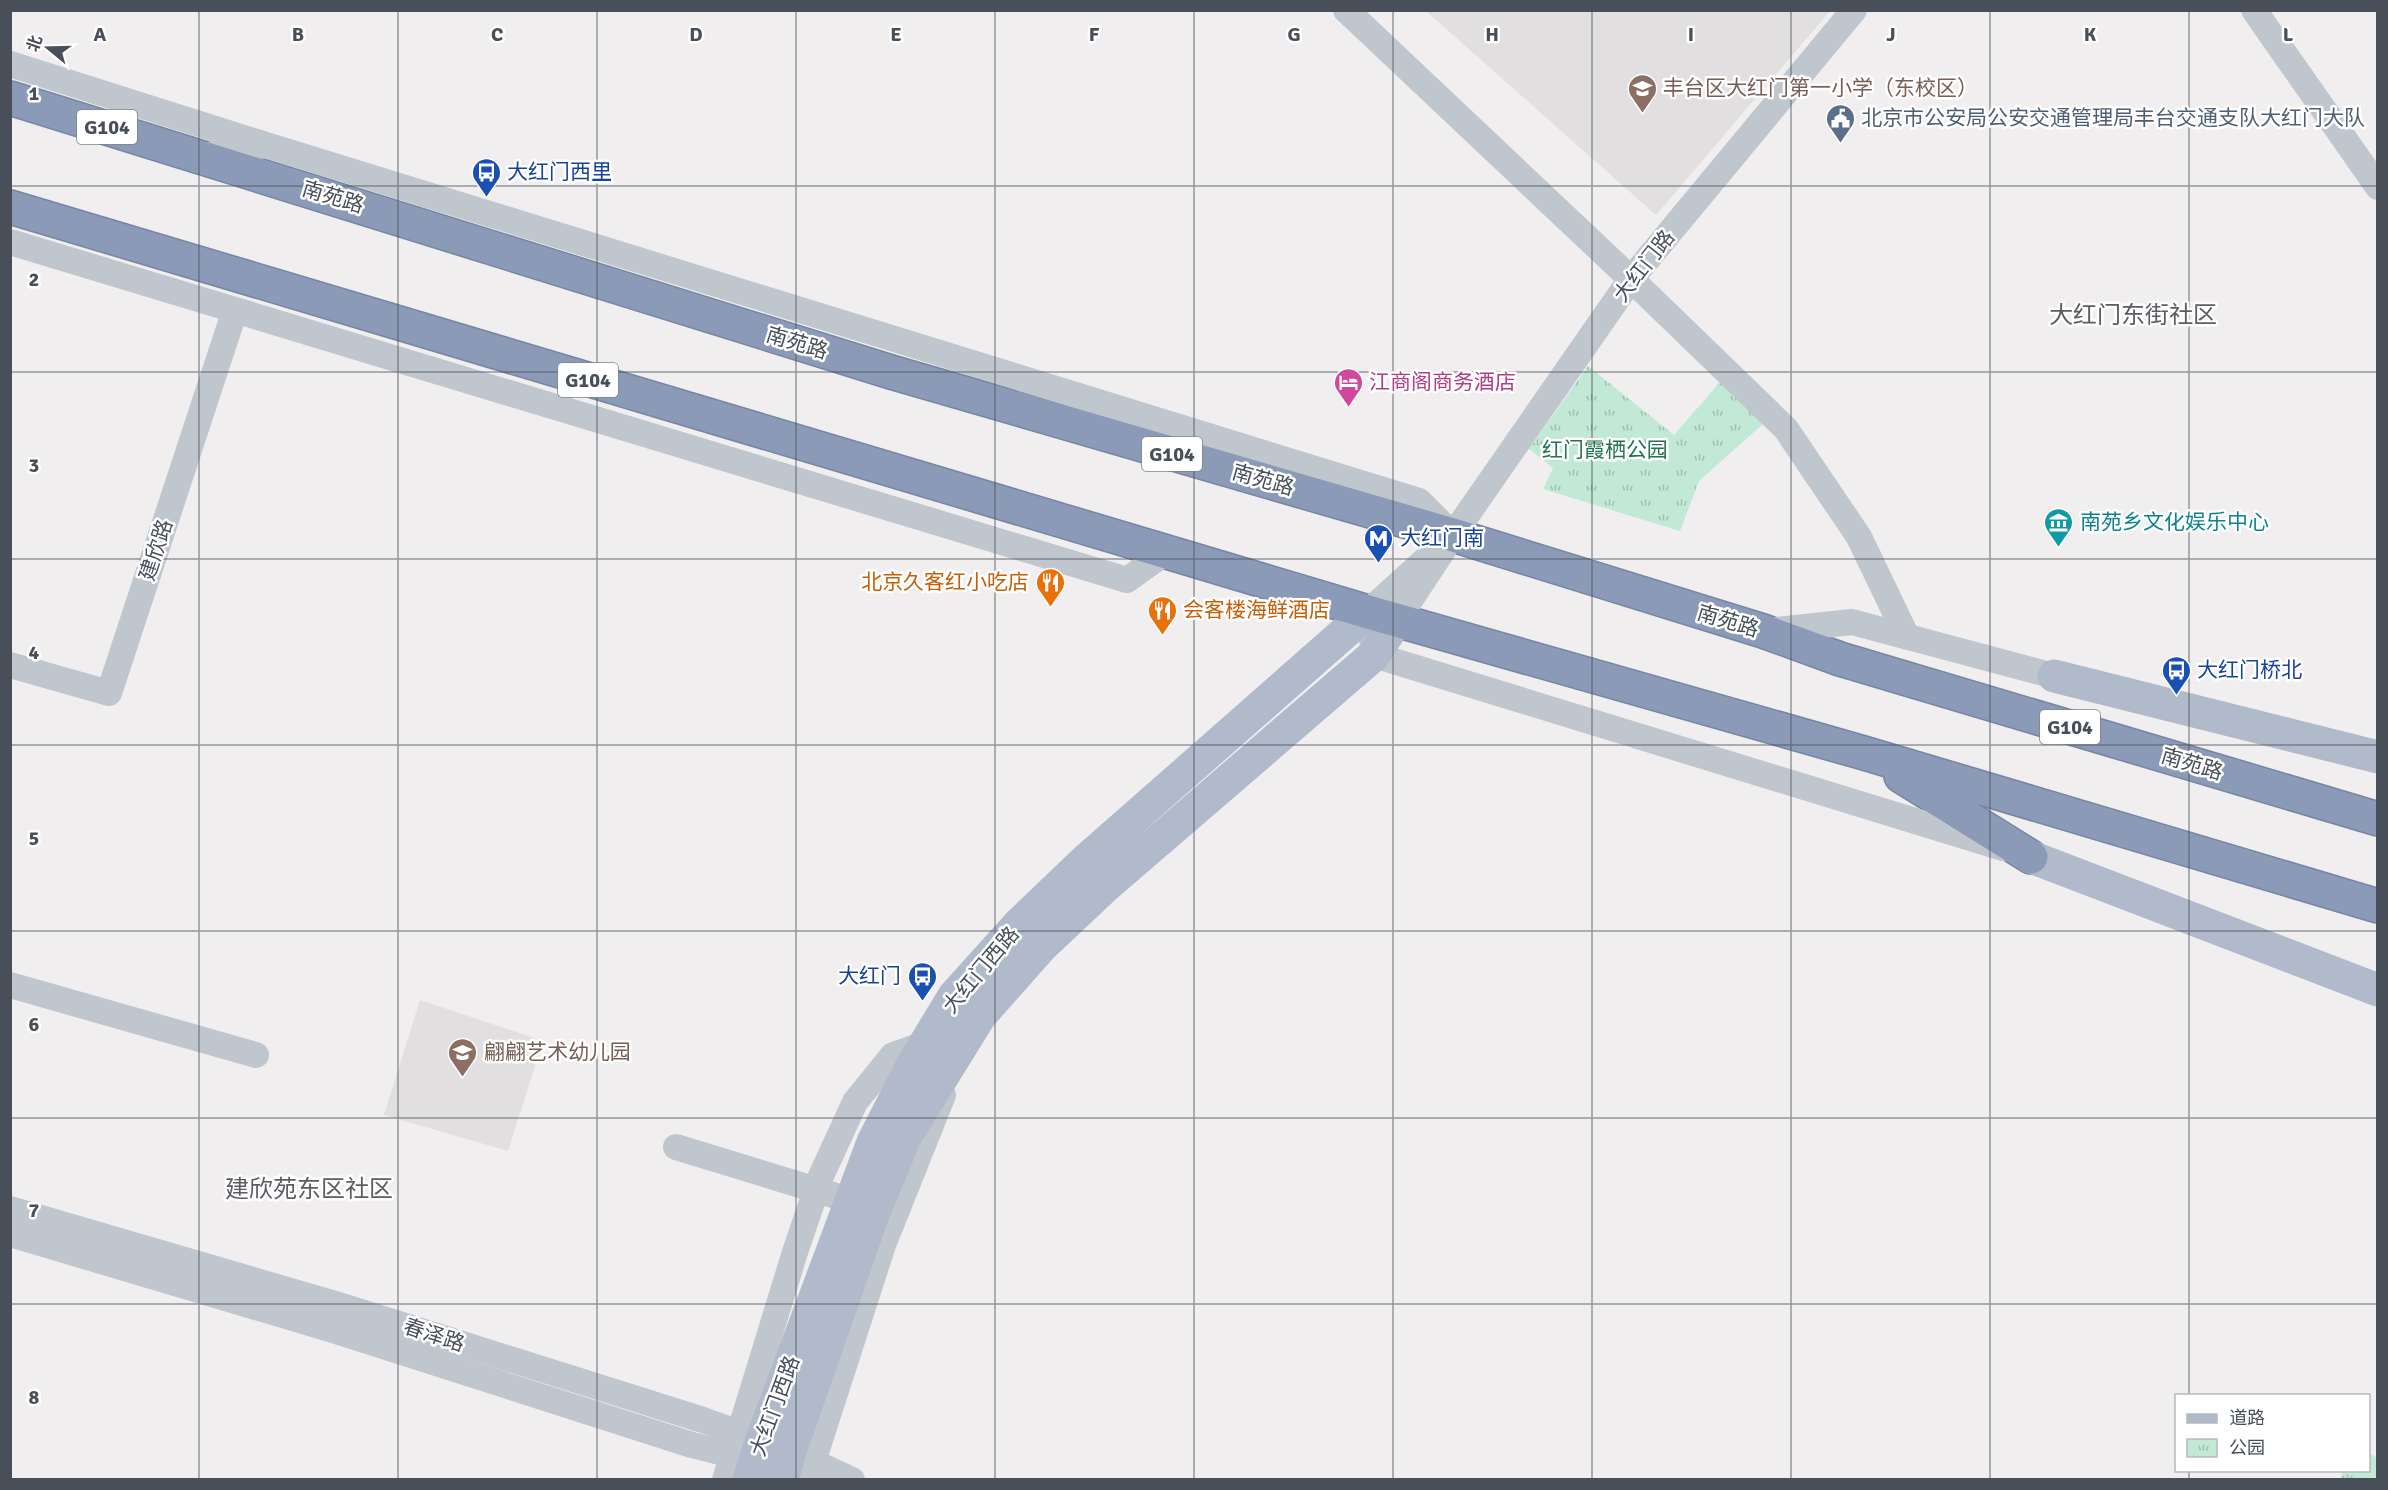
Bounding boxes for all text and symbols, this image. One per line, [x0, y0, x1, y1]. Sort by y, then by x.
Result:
north arrow [18, 18, 78, 78]
text: A [94, 22, 107, 47]
text: B [292, 22, 304, 47]
text: C [491, 22, 503, 47]
text: D [689, 22, 703, 47]
text: E [890, 22, 902, 47]
text: F [1089, 22, 1100, 47]
text: G [1287, 22, 1301, 47]
text: H [1485, 22, 1499, 47]
text: I [1688, 22, 1694, 47]
text: J [1886, 22, 1896, 47]
text: K [2084, 22, 2097, 47]
text: L [2283, 22, 2294, 47]
text: 北 [23, 33, 47, 54]
school or university icon: 丰台区大红门第一小学（东校区） [1626, 72, 1658, 114]
place label: 丰台区大红门第一小学（东校区） [1663, 75, 1978, 101]
text: 1 [29, 81, 40, 106]
public building icon: 北京市公安局公安交通管理局丰台交通支队大红门大队 [1824, 102, 1856, 144]
place label: 北京市公安局公安交通管理局丰台交通支队大红门大队 [1861, 105, 2365, 131]
road number: G104 [77, 110, 137, 144]
bus stop icon: 大红门西里 [470, 156, 502, 198]
place label: 大红门西里 [507, 159, 612, 185]
street label: 南苑路 [299, 175, 367, 219]
street label: 大红门路 [1608, 225, 1680, 307]
text: 2 [29, 267, 39, 292]
district label: 大红门东街社区 [2049, 300, 2217, 330]
street label: 南苑路 [763, 321, 831, 365]
road number: G104 [558, 363, 618, 397]
hotel icon: 江商阁商务酒店 [1332, 366, 1364, 408]
place label: 江商阁商务酒店 [1369, 369, 1516, 395]
road number: G104 [1142, 437, 1202, 471]
park label: 红门霞栖公园 [1542, 437, 1668, 463]
text: 3 [29, 453, 39, 478]
street label: 南苑路 [1229, 459, 1297, 501]
museum icon: 南苑乡文化娱乐中心 [2043, 506, 2075, 548]
place label: 南苑乡文化娱乐中心 [2080, 509, 2269, 535]
street label: 建欣路 [134, 516, 178, 584]
metro station icon: 大红门南 [1363, 522, 1395, 564]
place label: 大红门南 [1400, 525, 1484, 551]
restaurant icon: 北京久客红小吃店 [1034, 566, 1066, 608]
place label: 北京久客红小吃店 [861, 569, 1029, 595]
restaurant icon: 会客楼海鲜酒店 [1146, 594, 1178, 636]
place label: 会客楼海鲜酒店 [1183, 597, 1330, 623]
street label: 南苑路 [1694, 599, 1762, 643]
text: 4 [29, 640, 40, 665]
bus stop icon: 大红门桥北 [2160, 654, 2192, 696]
place label: 大红门桥北 [2197, 657, 2302, 683]
road number: G104 [2040, 710, 2100, 744]
street label: 南苑路 [2158, 742, 2226, 786]
text: 5 [29, 826, 39, 851]
street label: 大红门西路 [937, 921, 1025, 1019]
bus stop icon: 大红门 [906, 960, 938, 1002]
place label: 大红门 [838, 963, 901, 989]
text: 6 [29, 1012, 40, 1037]
school or university icon: 翩翩艺术幼儿园 [447, 1036, 479, 1078]
place label: 翩翩艺术幼儿园 [484, 1039, 631, 1065]
district label: 建欣苑东区社区 [225, 1174, 393, 1204]
text: 7 [29, 1198, 40, 1223]
street label: 春泽路 [400, 1313, 468, 1357]
street label: 大红门西路 [745, 1352, 805, 1460]
text: 8 [29, 1385, 40, 1410]
legend [2175, 1394, 2370, 1472]
text: 道路 [2229, 1407, 2265, 1429]
text: 公园 [2229, 1437, 2265, 1459]

